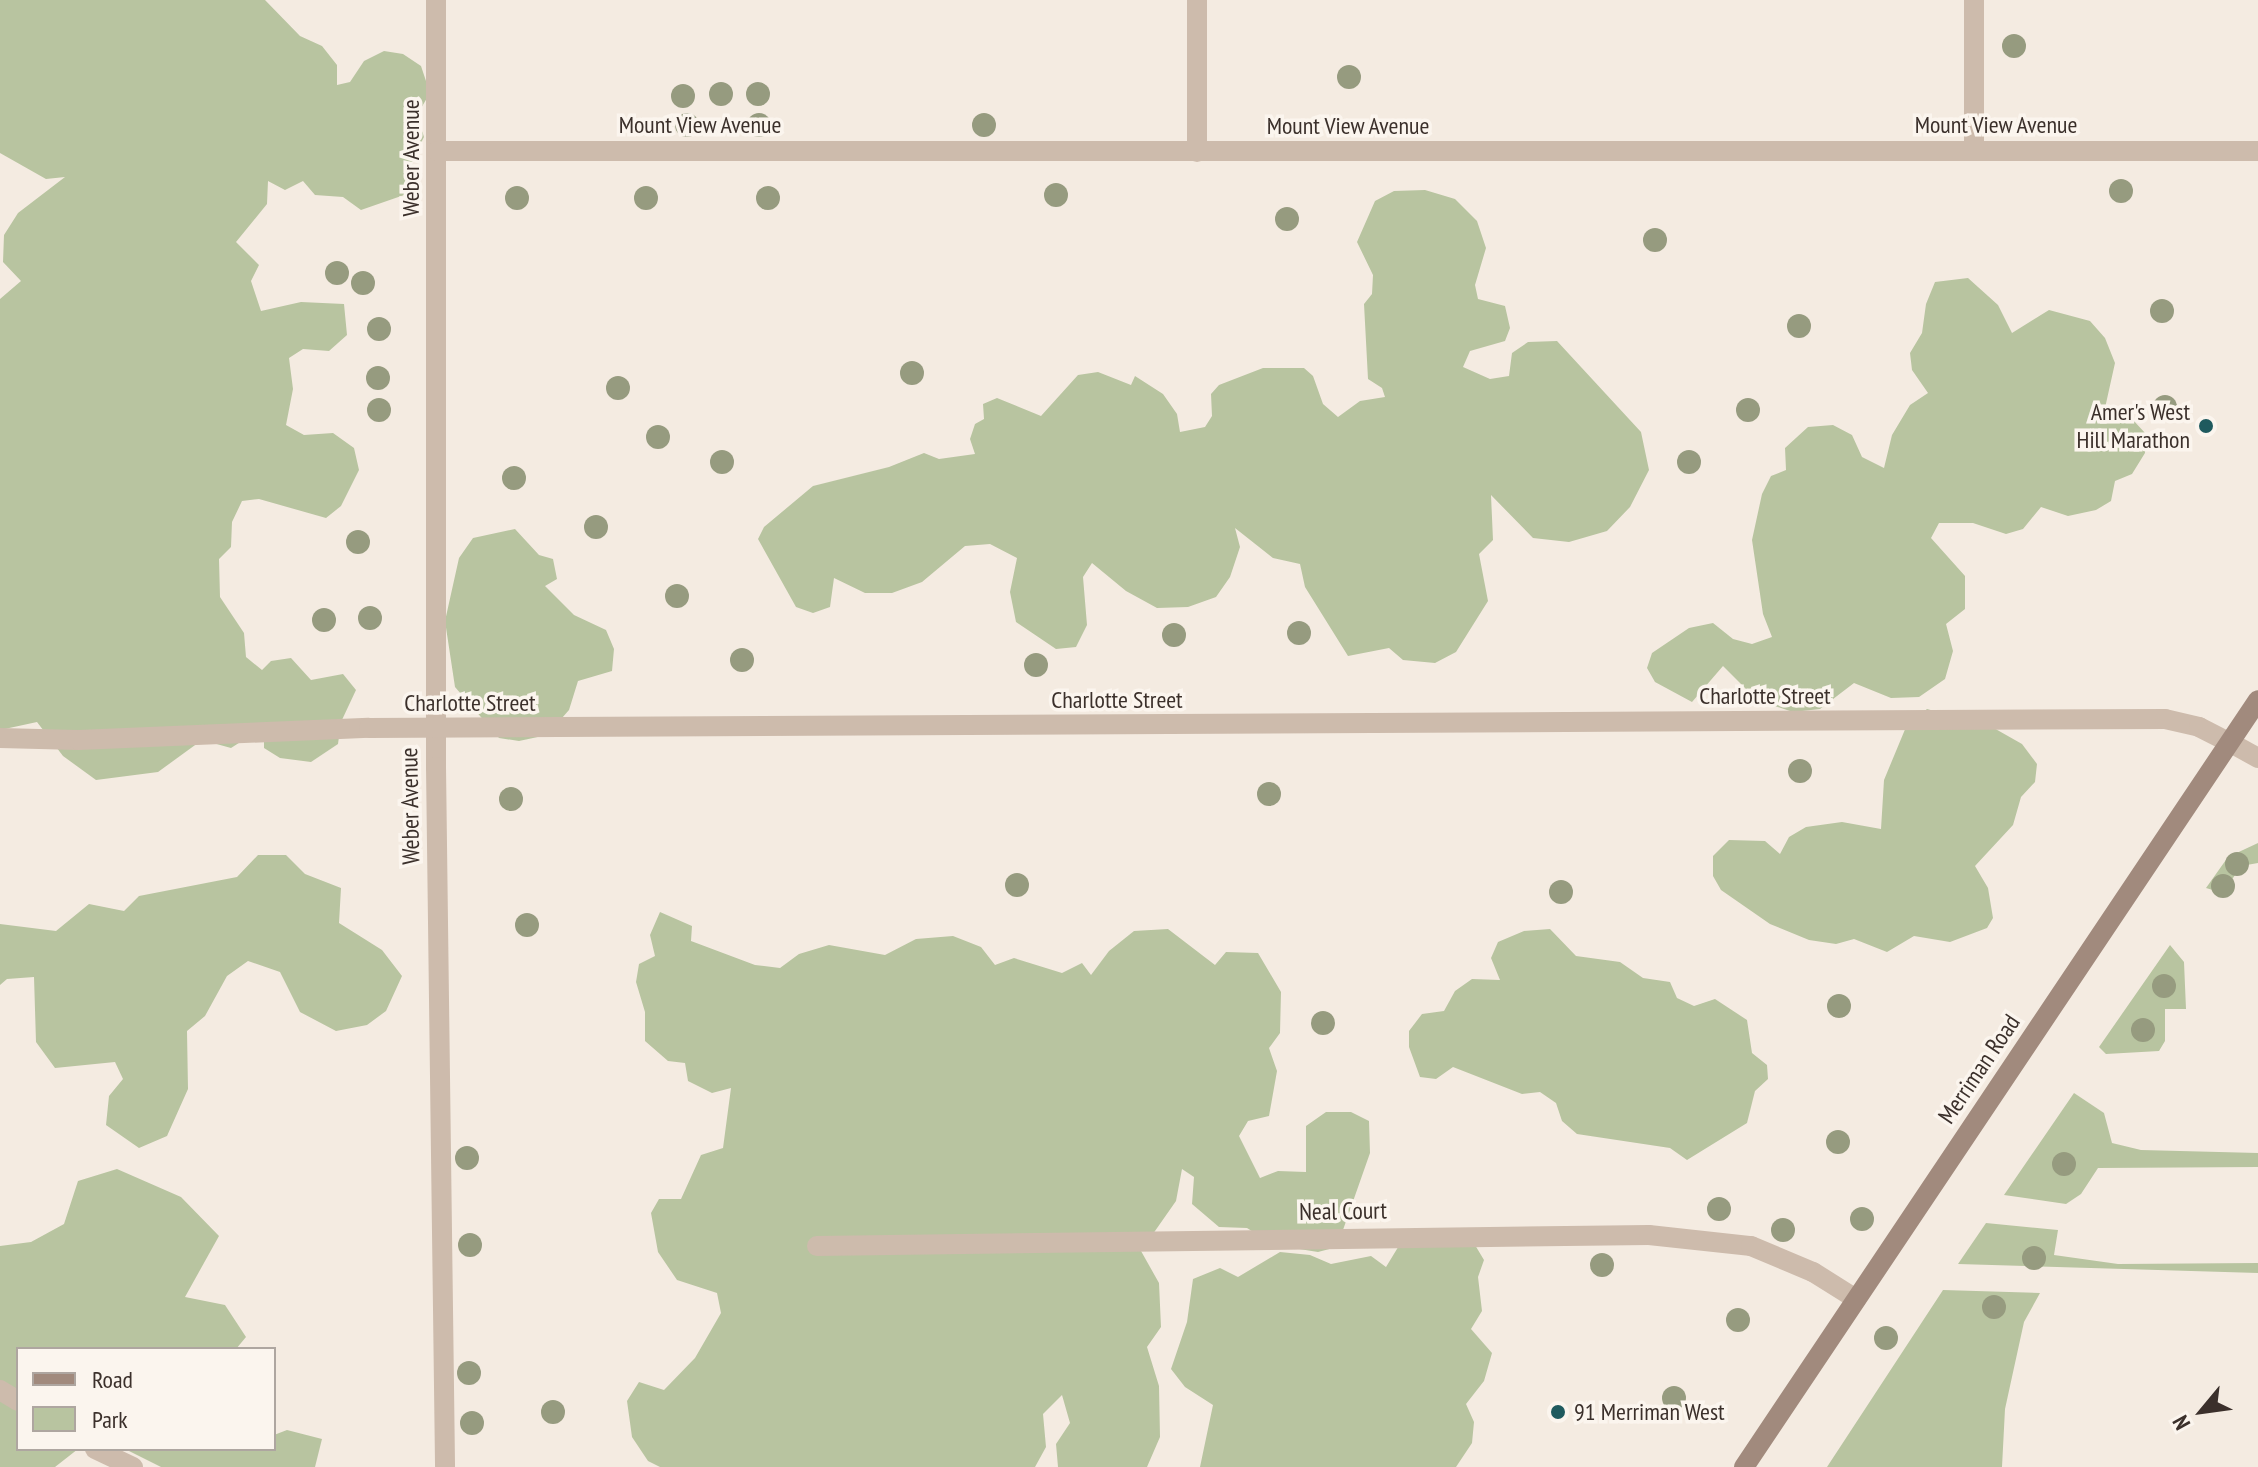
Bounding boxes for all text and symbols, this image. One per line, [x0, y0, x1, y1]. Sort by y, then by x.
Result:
street label: Weber Avenue [397, 99, 425, 217]
street label: Mount View Avenue [618, 111, 782, 139]
street label: Mount View Avenue [1914, 111, 2078, 139]
street label: Mount View Avenue [1266, 112, 1430, 140]
place label: Amer's West Hill Marathon [2077, 398, 2190, 454]
marker: Amer's West Hill Marathon [2197, 417, 2215, 435]
street label: Charlotte Street [1699, 682, 1831, 710]
street label: Charlotte Street [1051, 686, 1183, 714]
street label: Charlotte Street [404, 689, 536, 717]
street label: Weber Avenue [395, 747, 425, 865]
street label: Merriman Road [1932, 1009, 2026, 1129]
street label: Neal Court [1299, 1196, 1387, 1226]
legend [16, 1347, 276, 1451]
text: Road [92, 1364, 133, 1395]
north arrow [2162, 1371, 2242, 1451]
place label: 91 Merriman West [1574, 1398, 1725, 1426]
marker: 91 Merriman West [1549, 1403, 1567, 1421]
text: Park [92, 1404, 128, 1435]
text: N [2166, 1411, 2196, 1435]

